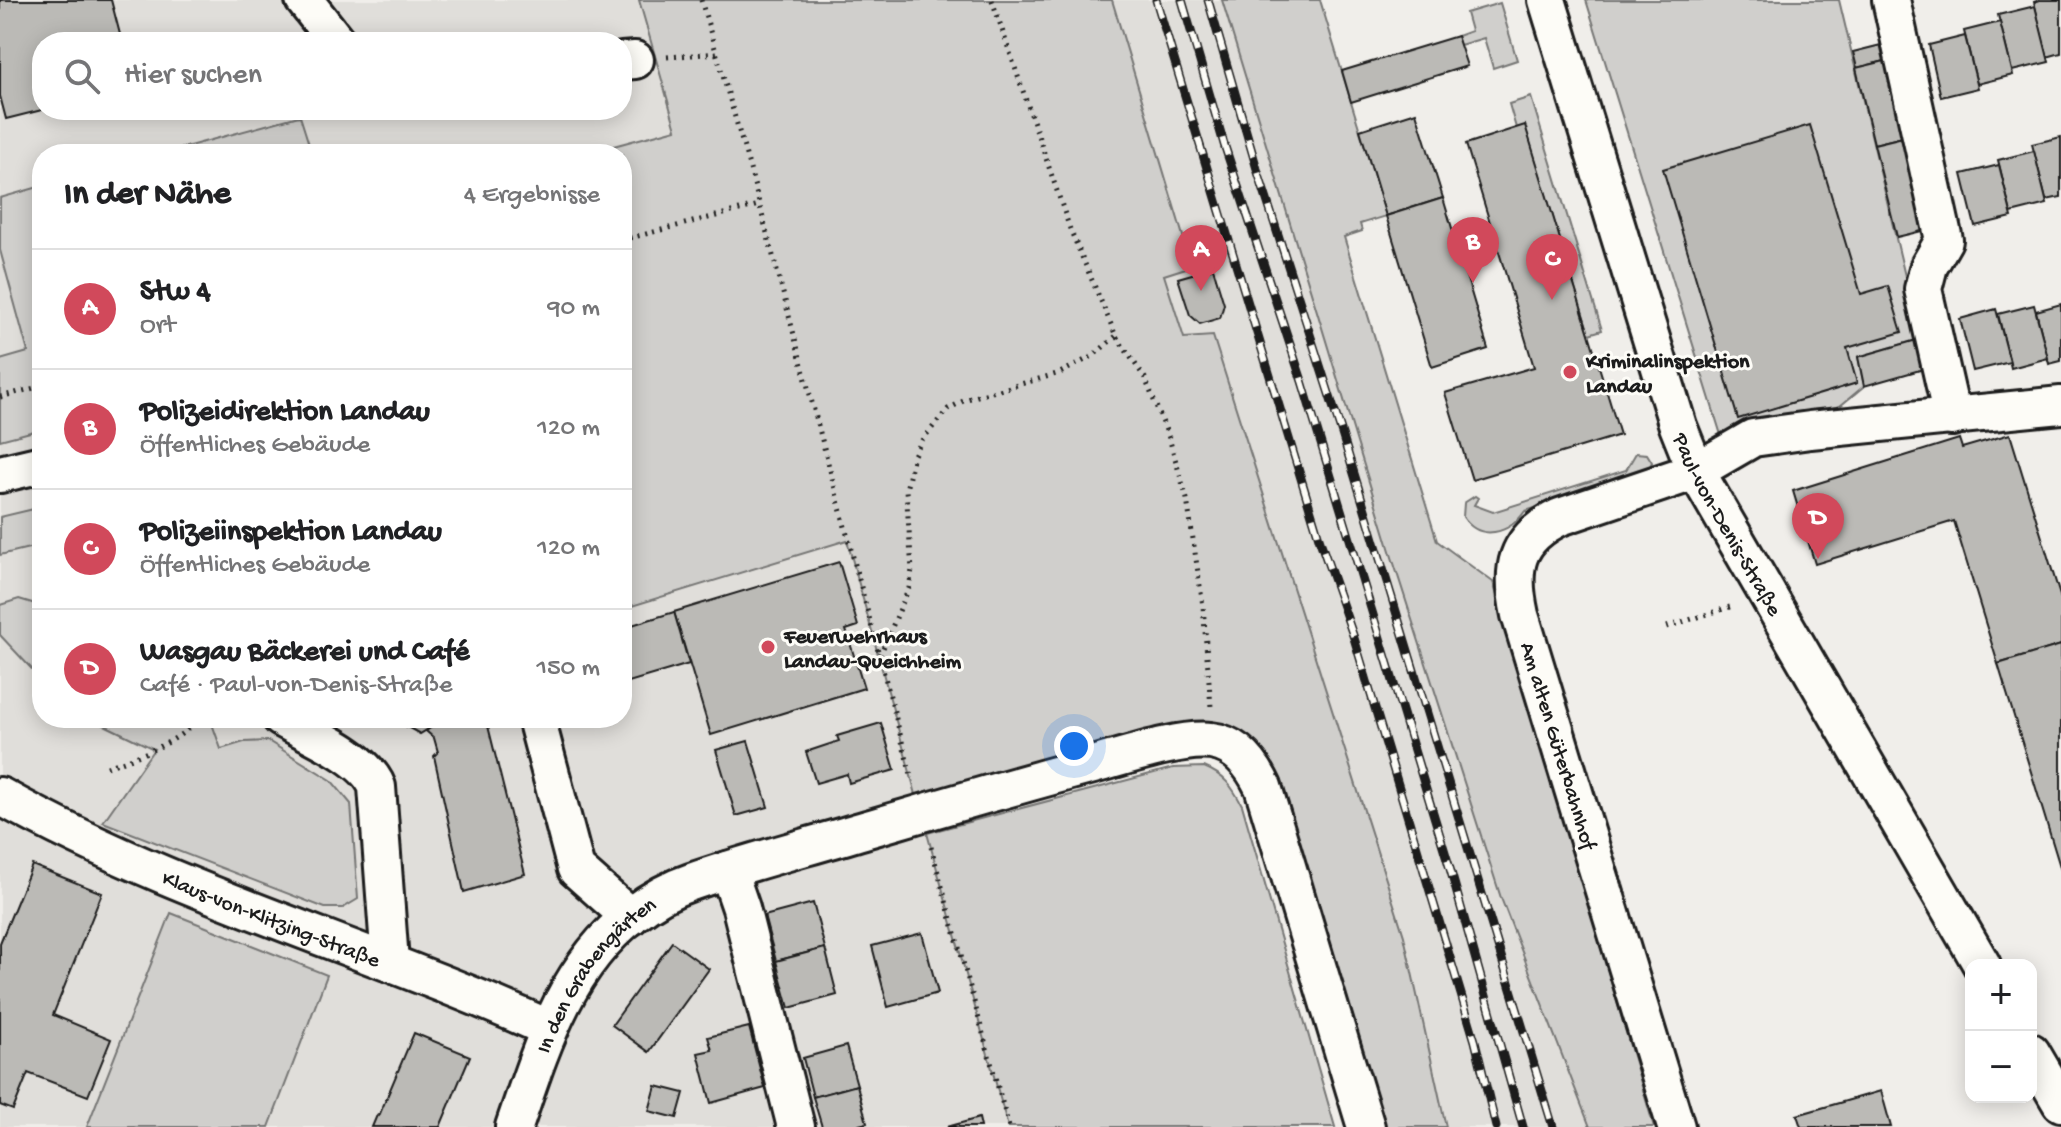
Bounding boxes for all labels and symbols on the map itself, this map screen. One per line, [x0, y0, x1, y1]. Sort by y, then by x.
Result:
pin: B [1447, 217, 1499, 283]
pin: A [1175, 225, 1227, 291]
pin: C [1526, 234, 1578, 300]
place label: Kriminalinspektion Landau [1585, 350, 1750, 401]
marker: Kriminalinspektion Landau [1561, 363, 1579, 381]
street label: Paul-von-Denis-Straße [1665, 429, 1786, 622]
pin: D [1792, 493, 1844, 559]
place label: Feuerwehrhaus Landau-Queichheim [783, 625, 962, 676]
marker: Feuerwehrhaus Landau-Queichheim [759, 638, 777, 656]
street label: Am alten Güterbahnhof [1512, 639, 1601, 855]
your location [1054, 726, 1094, 766]
street label: Klaus-von-Klitzing-Straße [157, 867, 384, 976]
street label: In den Grabengärten [532, 892, 662, 1058]

